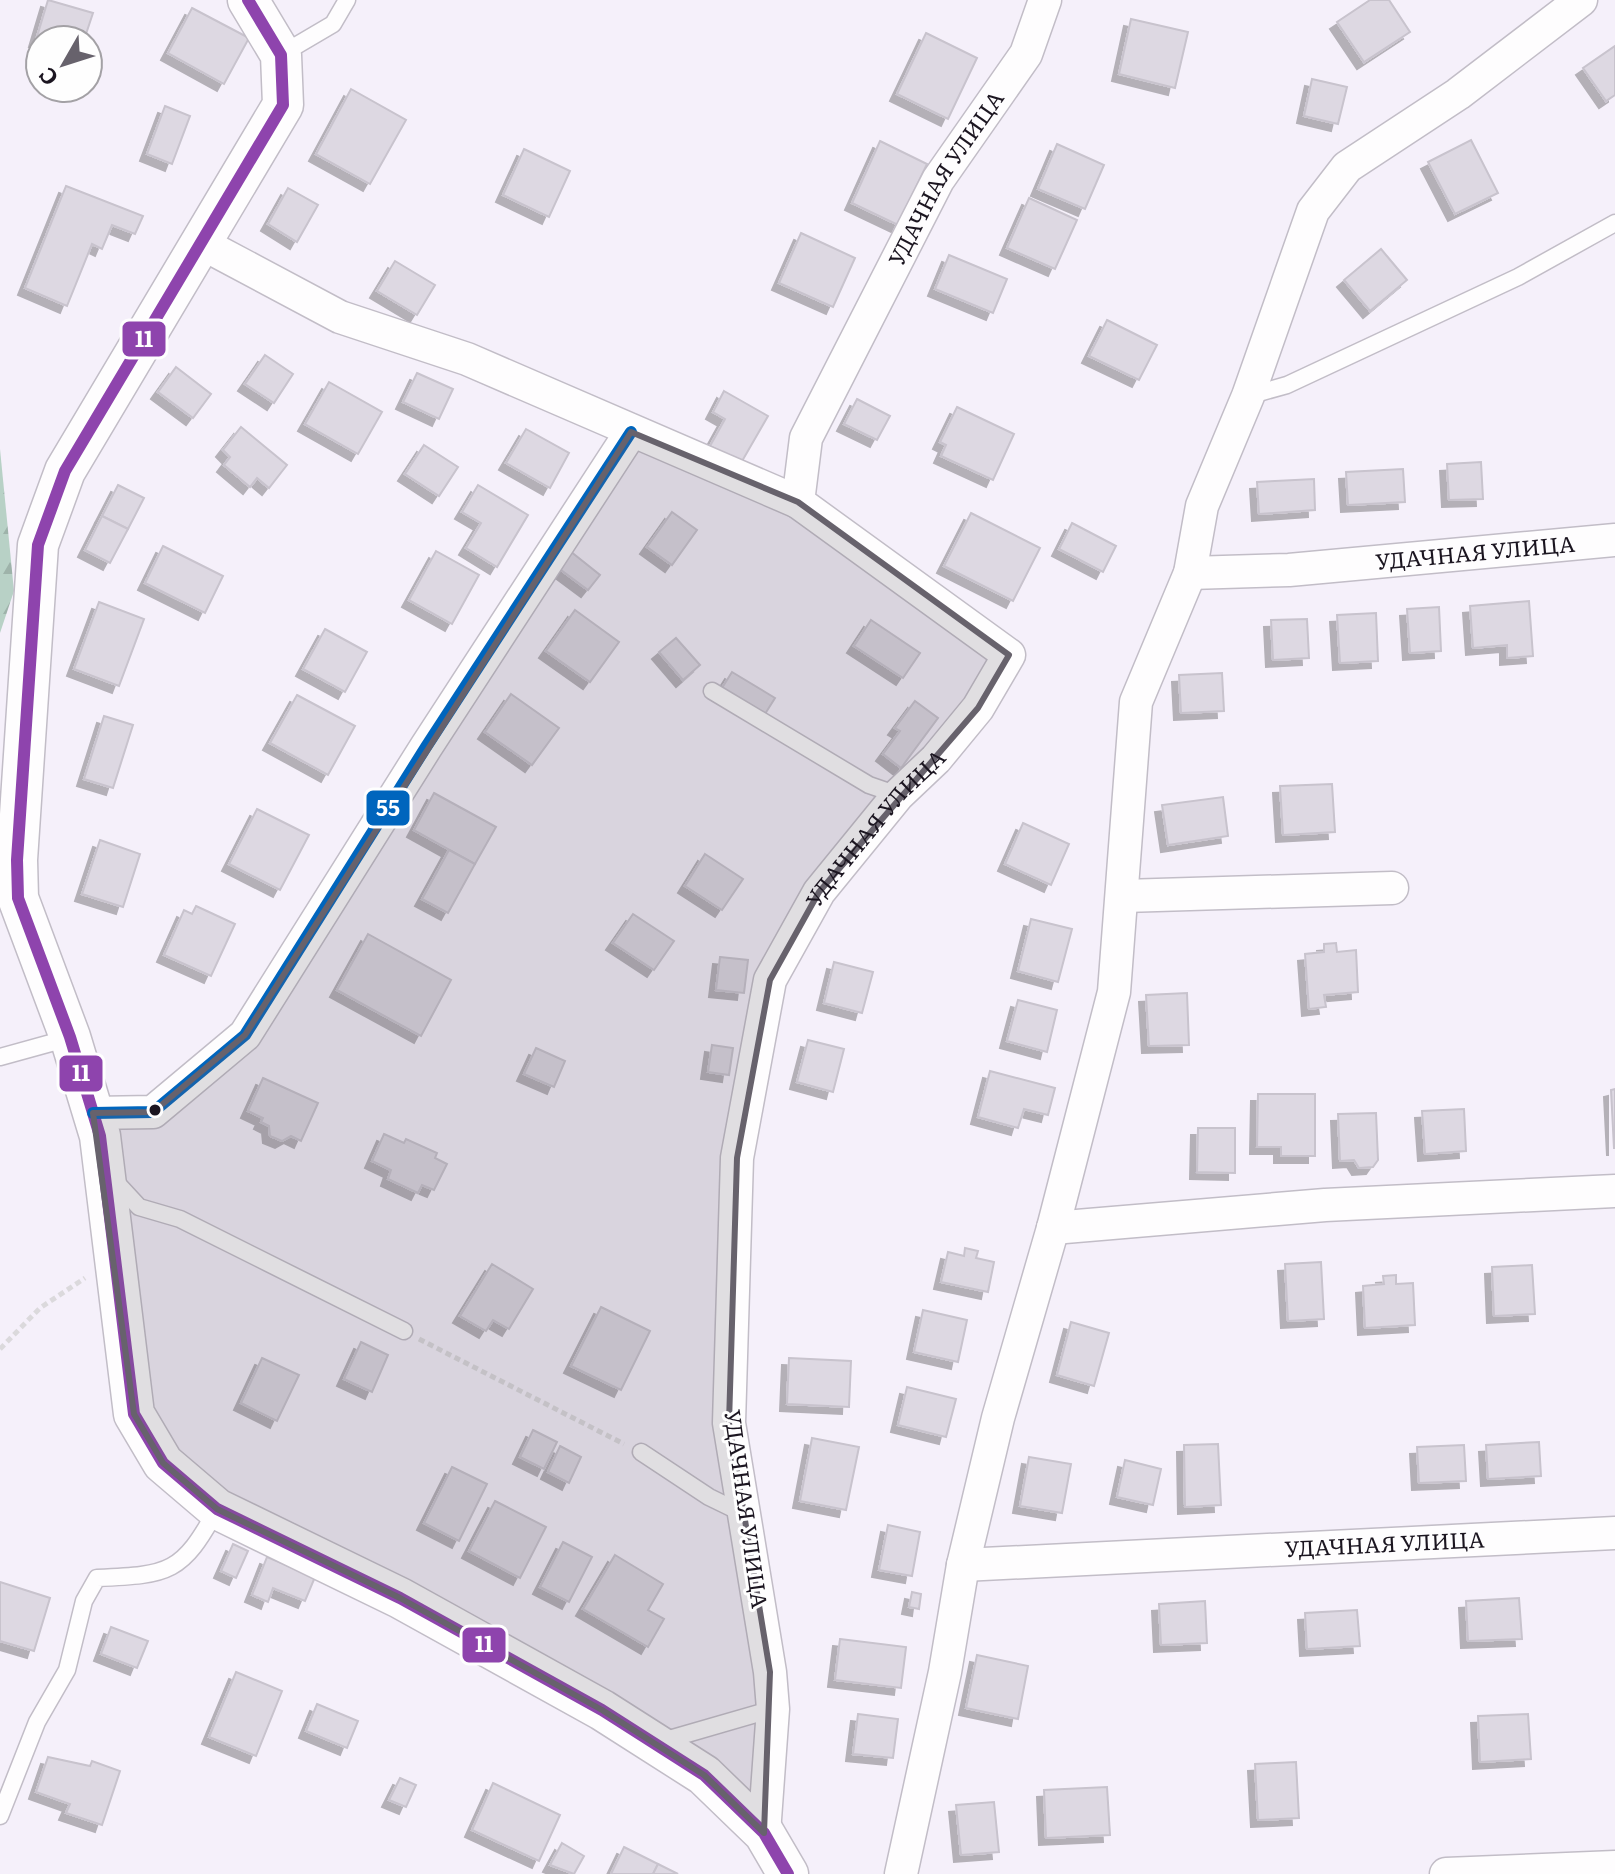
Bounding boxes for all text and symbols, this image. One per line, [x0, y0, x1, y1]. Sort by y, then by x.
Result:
north arrow [24, 24, 104, 104]
text: С [30, 61, 65, 94]
street label: УДАЧНАЯ УЛИЦА [879, 83, 1011, 271]
line badge: 11 [121, 320, 167, 358]
text: 11 [135, 321, 153, 354]
street label: УДАЧНАЯ УЛИЦА [1374, 526, 1576, 577]
street label: УДАЧНАЯ УЛИЦА [796, 740, 952, 912]
line badge: 55 [365, 789, 411, 827]
text: 55 [376, 790, 400, 823]
line badge: 11 [58, 1054, 104, 1093]
text: 11 [72, 1055, 90, 1088]
unlabelled marker [147, 1102, 163, 1118]
street label: УДАЧНАЯ УЛИЦА [717, 1407, 778, 1610]
street label: УДАЧНАЯ УЛИЦА [1284, 1521, 1485, 1564]
line badge: 11 [461, 1626, 507, 1664]
text: 11 [475, 1626, 493, 1659]

